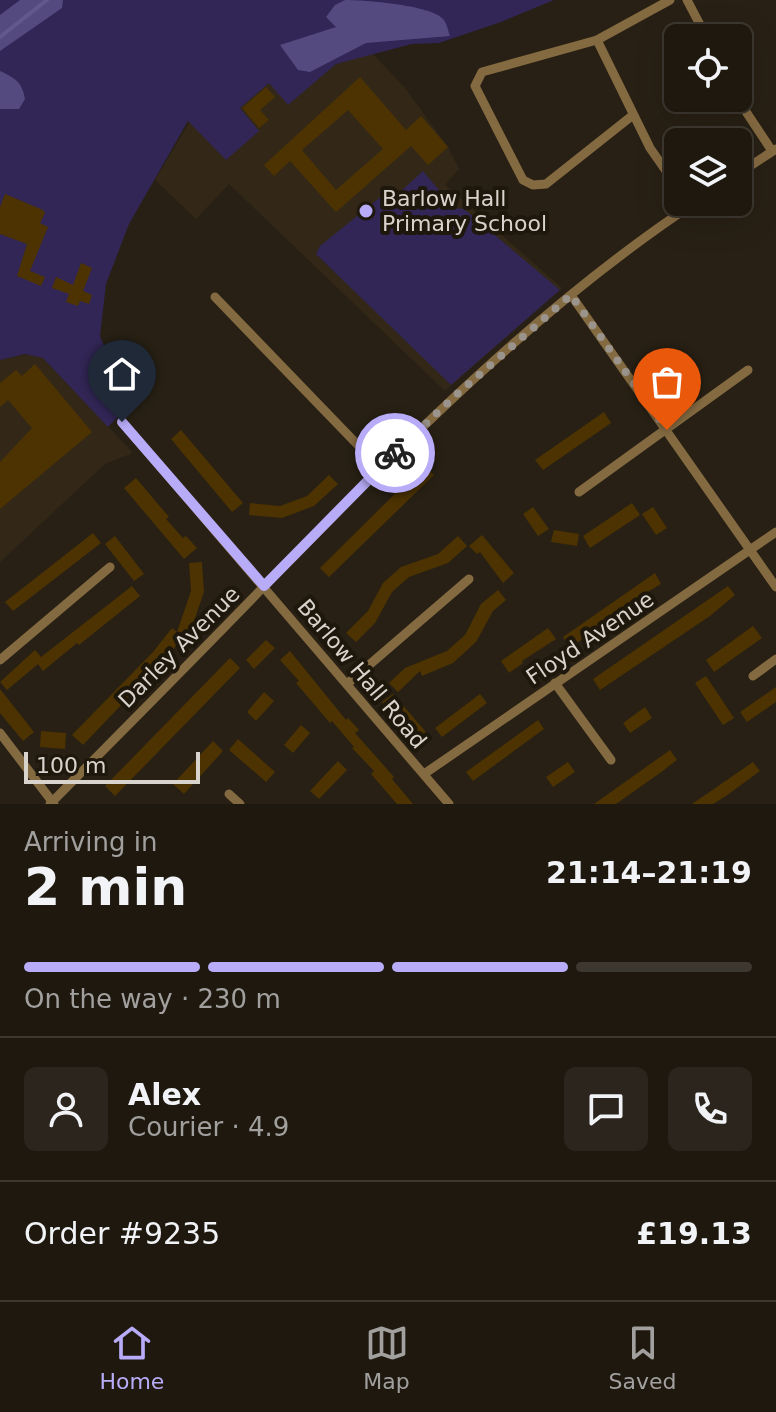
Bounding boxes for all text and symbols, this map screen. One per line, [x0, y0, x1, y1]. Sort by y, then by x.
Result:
map controls [664, 24, 752, 216]
button: locate [664, 24, 752, 112]
button: layers [664, 128, 752, 216]
place label: Barlow Hall Primary School [382, 186, 547, 236]
marker: Barlow Hall Primary School [357, 202, 375, 220]
pin [88, 340, 156, 422]
pin [633, 348, 701, 430]
icon: home [100, 352, 144, 396]
icon: bag [645, 360, 689, 404]
courier [355, 413, 435, 493]
icon: bike [373, 431, 417, 475]
street label: Darley Avenue [113, 581, 245, 713]
street label: Floyd Avenue [522, 586, 658, 690]
street label: Barlow Hall Road [292, 594, 432, 754]
scale bar [24, 748, 200, 784]
text: 100 m [36, 753, 106, 778]
text: Arriving in [24, 827, 158, 857]
text: 21:14–21:19 [546, 855, 752, 890]
text: 2 min [24, 857, 187, 917]
text: On the way · 230 m [24, 984, 281, 1014]
button: person [24, 1067, 108, 1151]
button: chat [564, 1067, 648, 1151]
button: phone [668, 1067, 752, 1151]
text: Alex [128, 1077, 201, 1112]
text: Courier · 4.9 [128, 1112, 289, 1142]
text: Order #9235 [24, 1216, 220, 1251]
text: £19.13 [636, 1216, 752, 1251]
tab: Home [99, 1321, 164, 1394]
tab: Map [363, 1321, 410, 1394]
tab: Saved [609, 1321, 677, 1394]

